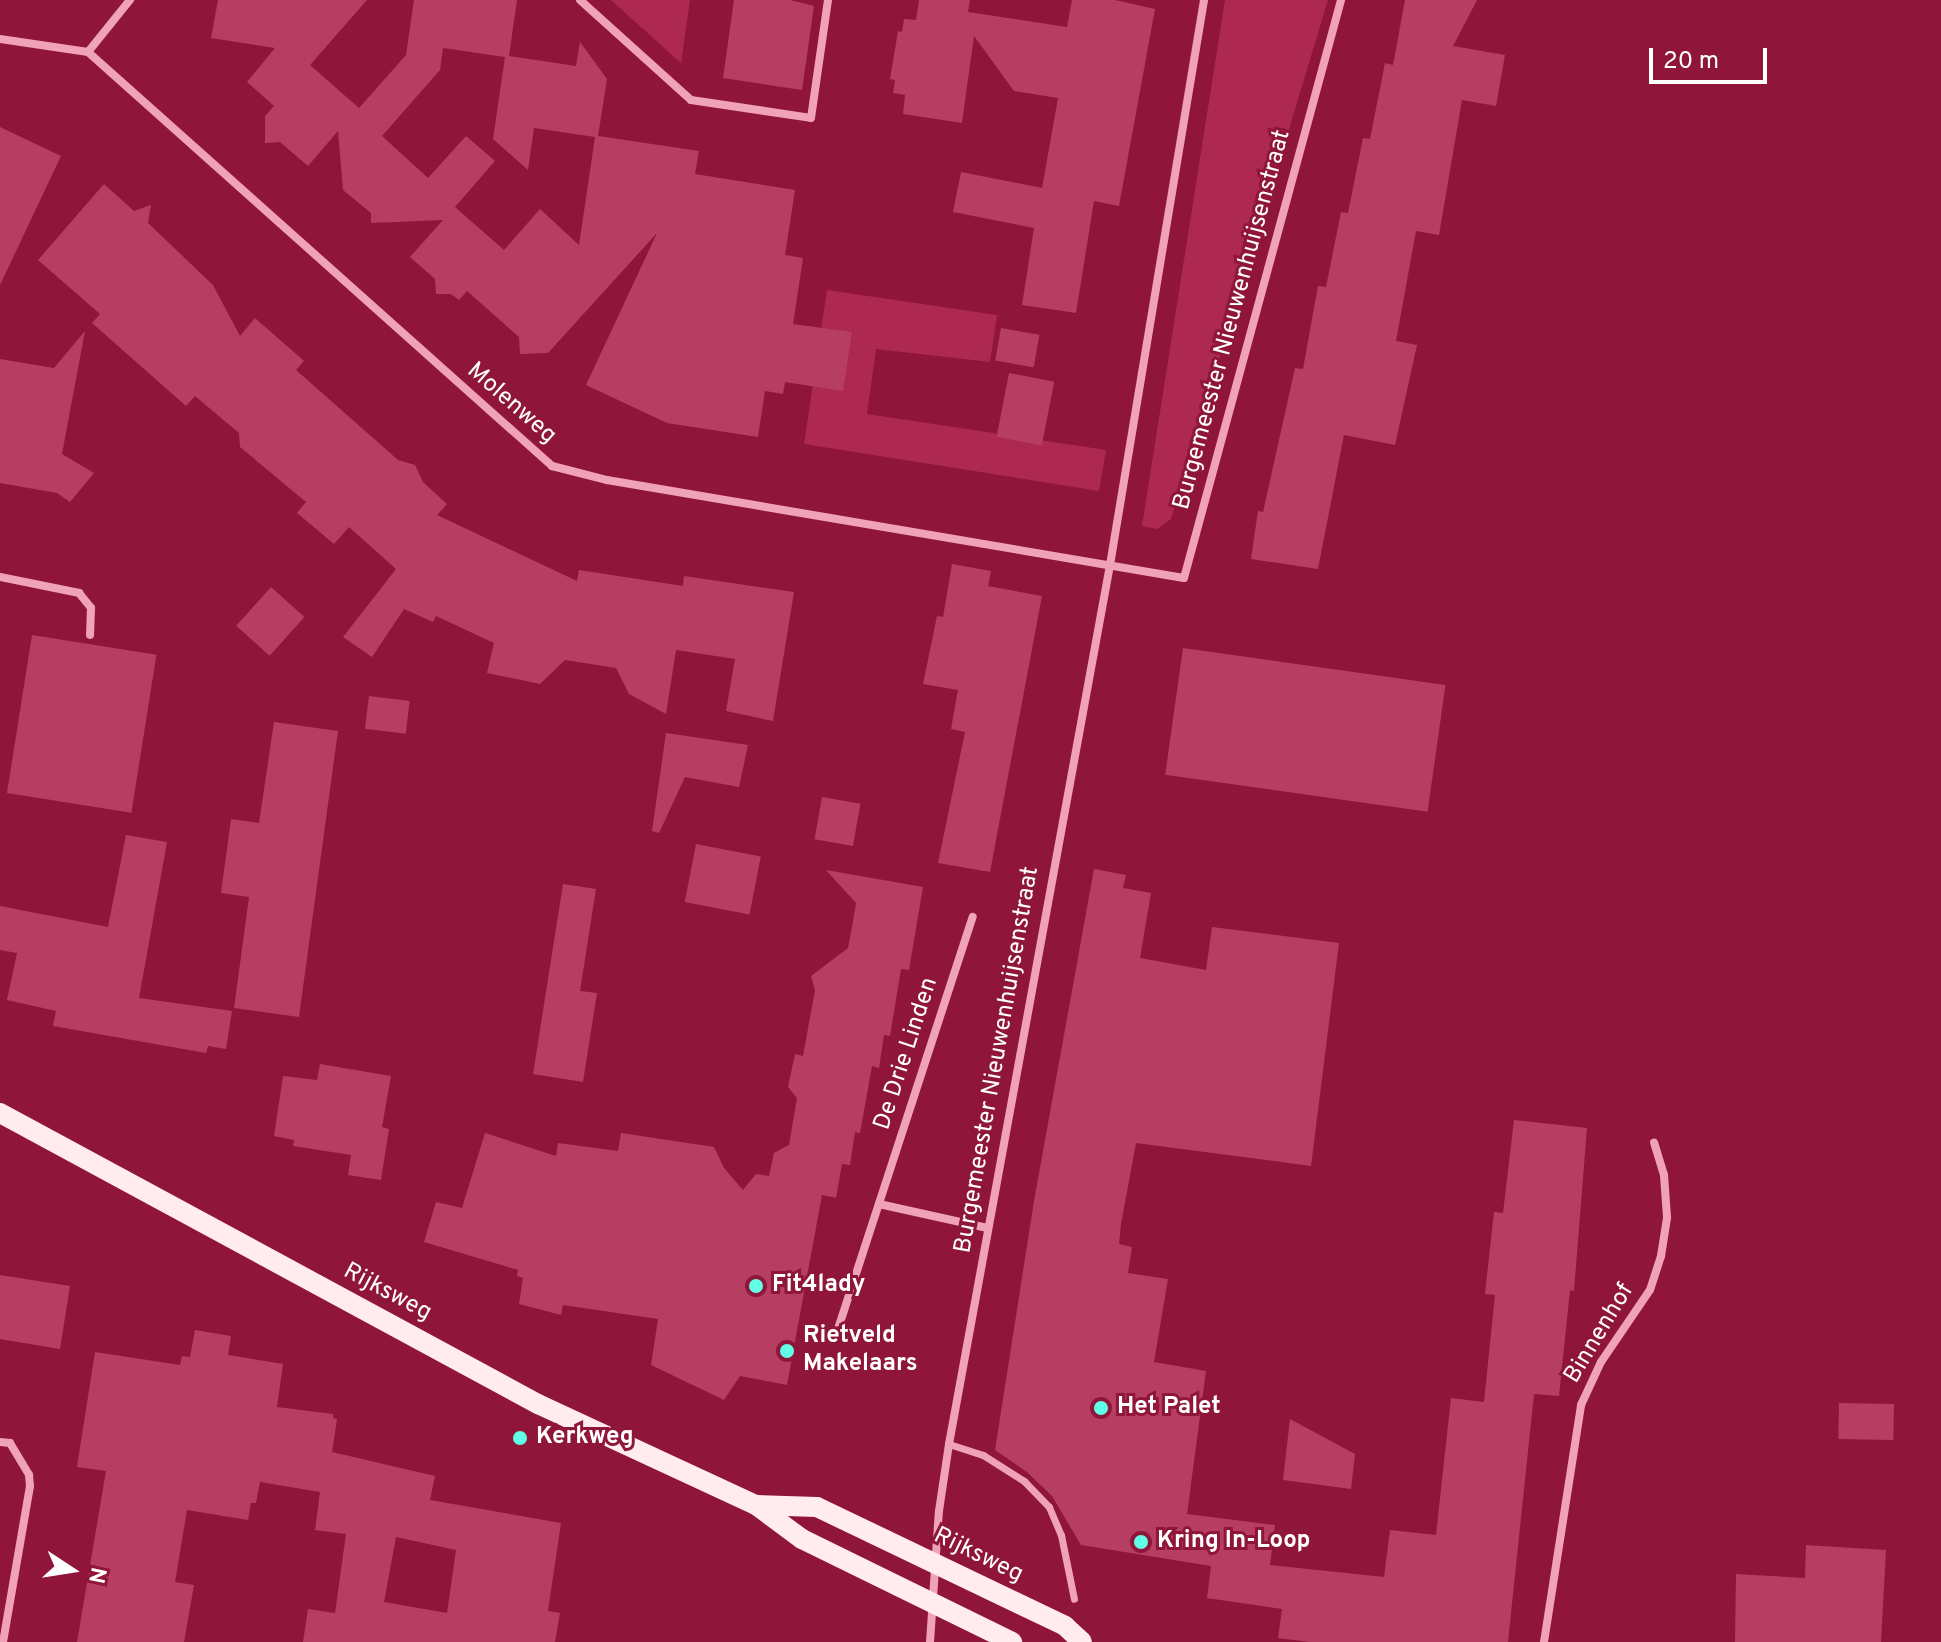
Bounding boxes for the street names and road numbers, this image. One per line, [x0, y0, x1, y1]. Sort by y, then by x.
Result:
street label: Burgemeester Nieuwenhuijsenstraat [1168, 127, 1298, 513]
street label: Molenweg [460, 357, 562, 451]
street label: Burgemeester Nieuwenhuijsenstraat [950, 864, 1046, 1256]
street label: De Drie Linden [869, 974, 945, 1134]
street label: Rijksweg [338, 1258, 436, 1328]
street label: Binnenhof [1559, 1279, 1641, 1389]
street label: Rijksweg [929, 1522, 1027, 1590]

